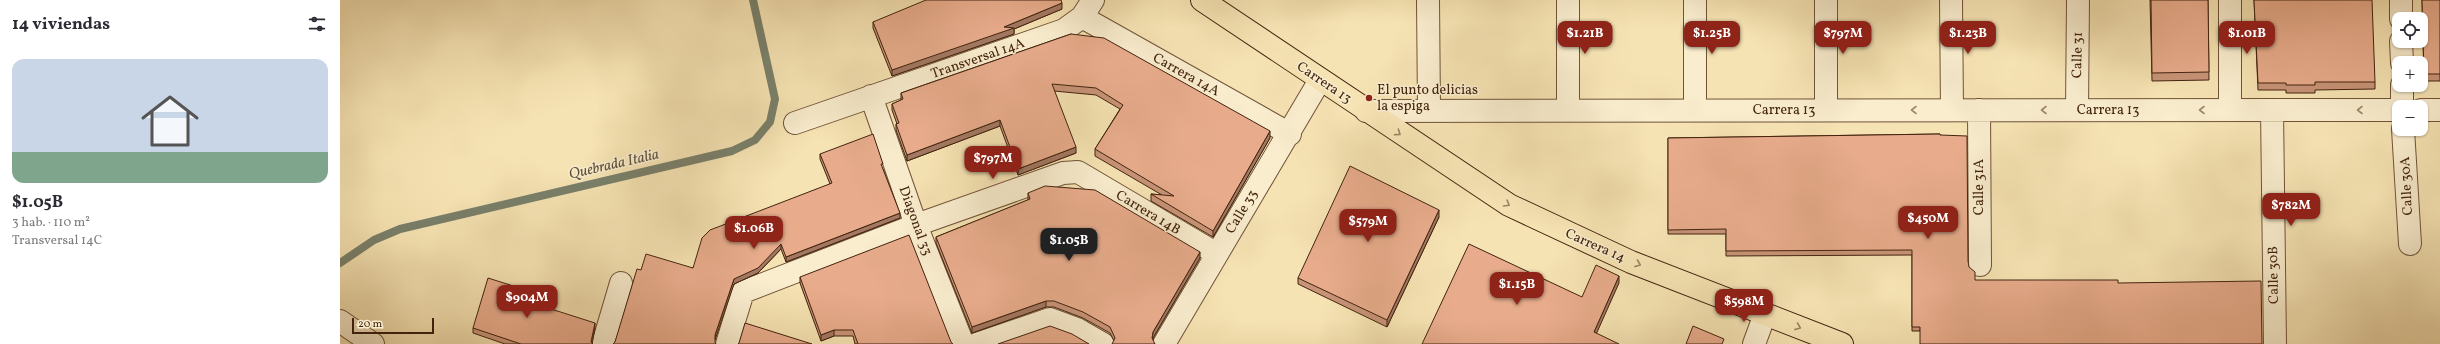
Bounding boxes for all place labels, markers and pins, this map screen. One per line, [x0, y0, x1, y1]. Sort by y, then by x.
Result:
pin: $1.21B [1552, 21, 1618, 55]
pin: $1.25B [1679, 21, 1745, 55]
pin: $797M [1815, 21, 1871, 55]
pin: $1.23B [1935, 21, 2001, 55]
pin: $1.01B [2214, 21, 2280, 55]
place label: El punto delicias la espiga [1377, 81, 1478, 116]
marker: El punto delicias la espiga [1364, 93, 1374, 103]
pin: $797M [965, 146, 1021, 180]
pin: $782M [2263, 193, 2319, 227]
pin: $450M [1900, 206, 1956, 240]
pin: $579M [1340, 209, 1396, 243]
pin: $1.06B [721, 216, 787, 250]
pin: $1.05B [1036, 228, 1102, 262]
pin: $1.15B [1484, 272, 1550, 306]
pin: $904M [499, 285, 555, 319]
pin: $598M [1716, 289, 1772, 323]

